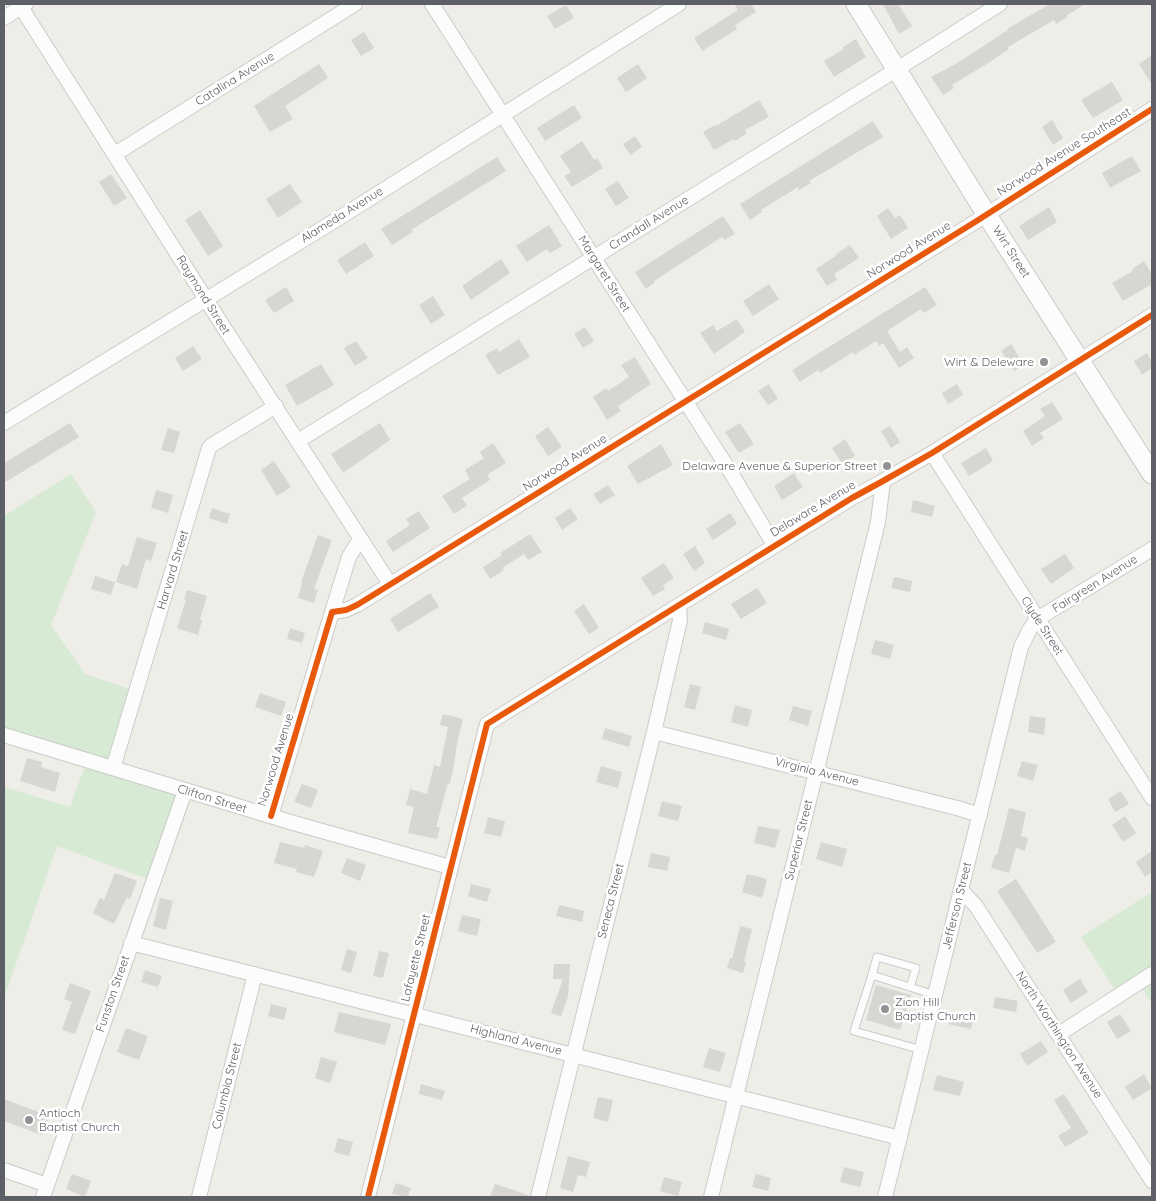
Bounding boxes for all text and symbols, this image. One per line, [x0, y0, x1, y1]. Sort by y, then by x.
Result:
street label: Catalina Avenue [193, 49, 277, 109]
street label: Norwood Avenue Southeast [994, 105, 1134, 199]
street label: Alameda Avenue [298, 184, 386, 246]
street label: Crandall Avenue [607, 193, 691, 253]
street label: Norwood Avenue [864, 218, 954, 282]
street label: Wirt Street [989, 223, 1033, 281]
street label: Margaret Street [575, 233, 633, 315]
street label: Raymond Street [173, 253, 233, 337]
place label: Wirt & Deleware [944, 355, 1034, 369]
marker: Wirt & Deleware [1038, 356, 1050, 368]
street label: Norwood Avenue [520, 431, 610, 495]
place label: Delaware Avenue & Superior Street [682, 459, 877, 473]
marker: Delaware Avenue & Superior Street [881, 460, 893, 472]
street label: Delaware Avenue [768, 478, 858, 540]
street label: Harvard Street [154, 528, 192, 612]
street label: Fairgreen Avenue [1050, 552, 1140, 616]
street label: Clyde Street [1018, 594, 1066, 658]
street label: Norwood Avenue [255, 712, 297, 808]
street label: Virginia Avenue [773, 755, 861, 789]
street label: Clifton Street [176, 782, 248, 816]
street label: Superior Street [782, 798, 816, 882]
street label: Jefferson Street [939, 861, 975, 951]
street label: Seneca Street [595, 862, 627, 940]
street label: Lafayette Street [398, 913, 434, 1003]
street label: Funston Street [93, 954, 133, 1034]
street label: North Worthington Avenue [1013, 969, 1105, 1101]
place label: Zion Hill Baptist Church [895, 995, 976, 1023]
marker: Zion Hill Baptist Church [879, 1003, 891, 1015]
street label: Highland Avenue [469, 1022, 563, 1058]
street label: Columbia Street [209, 1041, 245, 1131]
place label: Antioch Baptist Church [39, 1106, 120, 1134]
marker: Antioch Baptist Church [23, 1114, 35, 1126]

